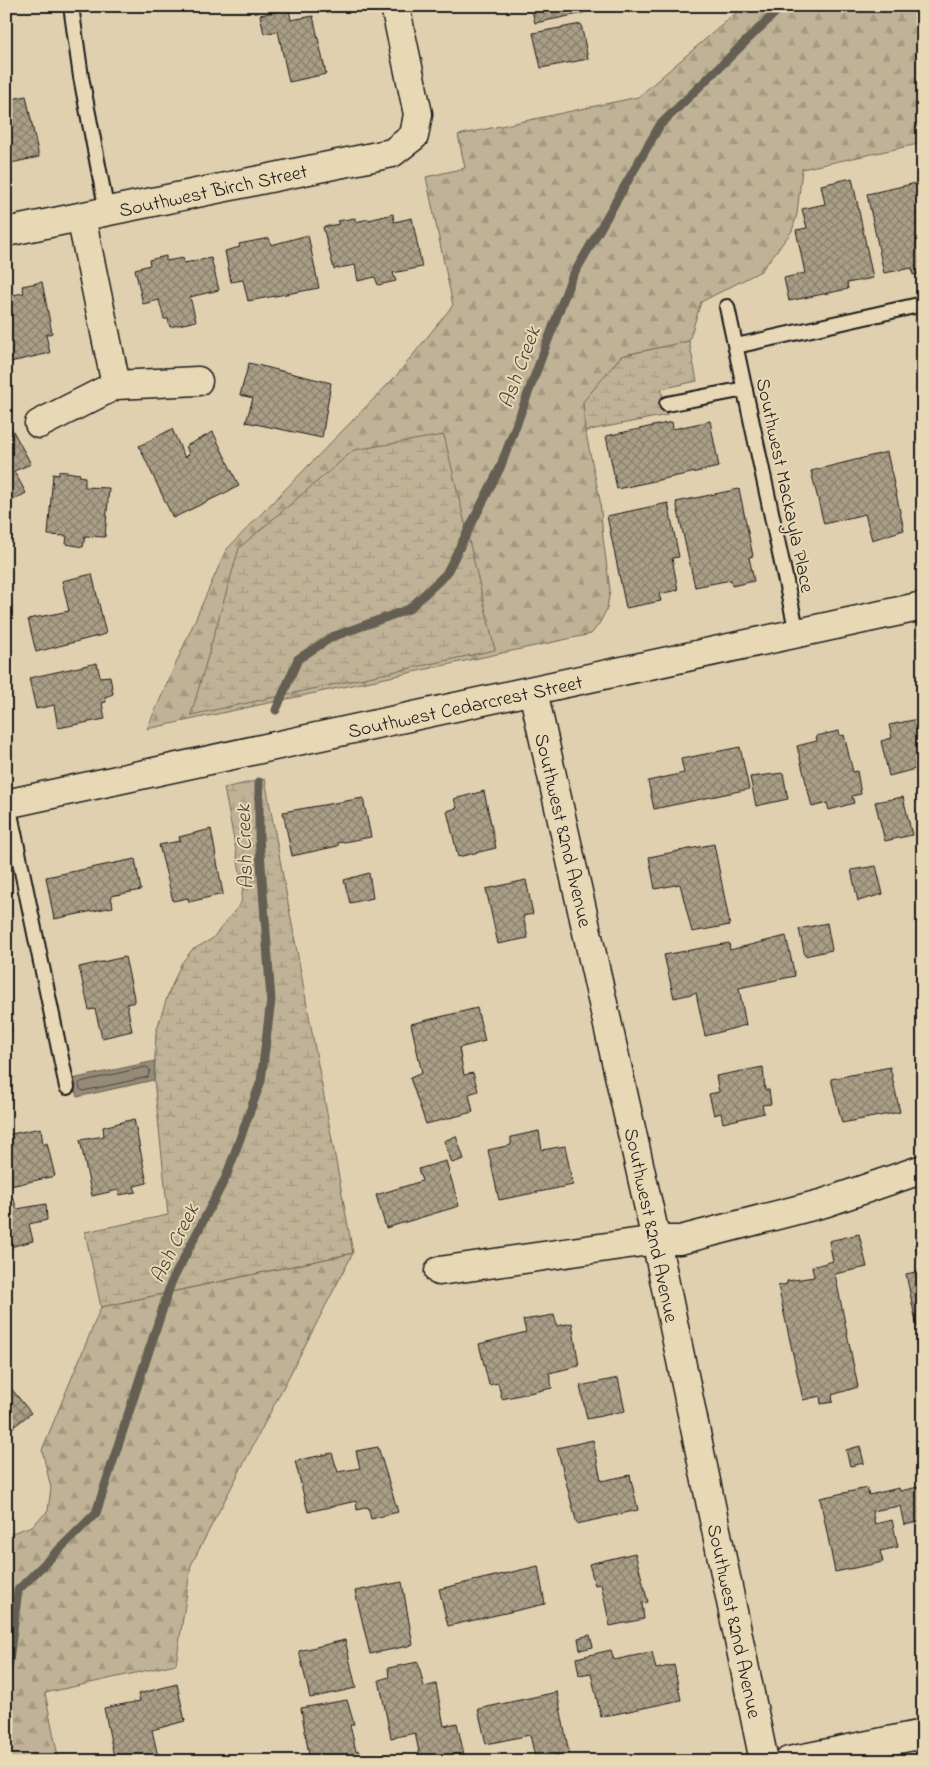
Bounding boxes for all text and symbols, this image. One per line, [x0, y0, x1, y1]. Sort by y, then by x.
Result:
street label: Southwest Birch Street [117, 158, 311, 227]
water label: Ash Creek [492, 322, 550, 413]
street label: Southwest Mackayla Place [747, 375, 820, 596]
street label: Southwest Cedarcrest Street [345, 669, 586, 748]
street label: Southwest 82nd Avenue [525, 731, 598, 930]
water label: Ash Creek [229, 803, 262, 890]
street label: Southwest 82nd Avenue [615, 1126, 684, 1325]
water label: Ash Creek [144, 1198, 208, 1289]
street label: Southwest 82nd Avenue [698, 1522, 767, 1721]

